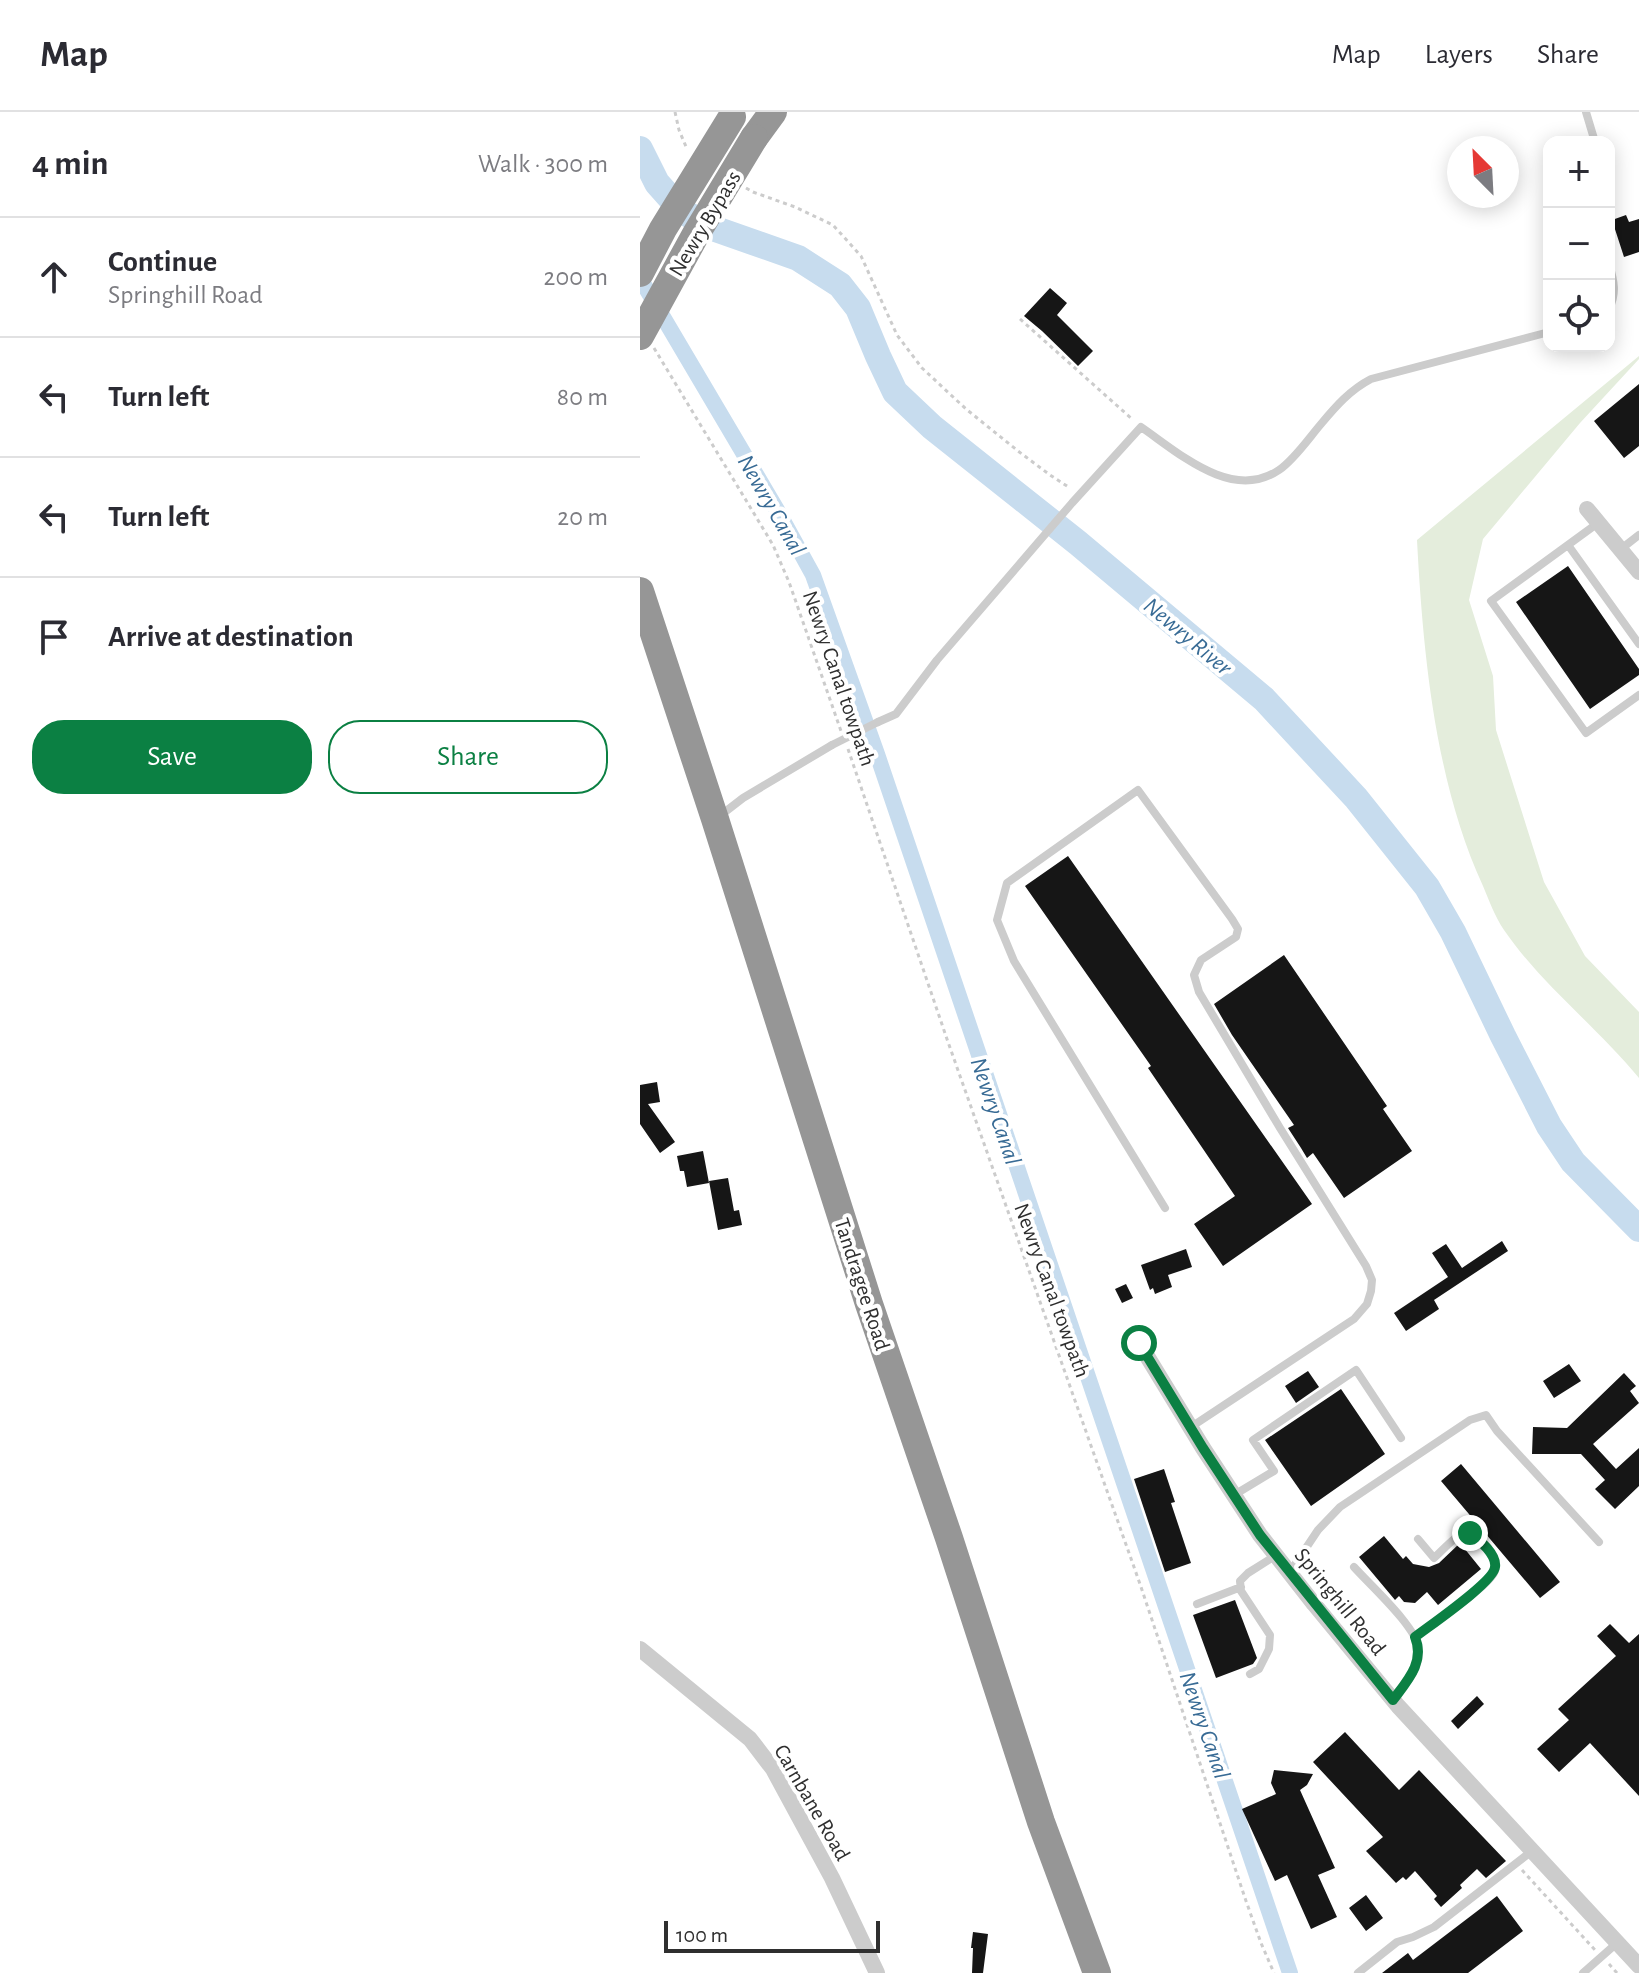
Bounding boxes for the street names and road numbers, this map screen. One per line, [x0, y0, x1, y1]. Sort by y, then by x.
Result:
street label: Newry Bypass [665, 167, 745, 280]
street label: Newry Canal towpath [799, 588, 879, 769]
street label: Newry Canal towpath [1010, 1200, 1094, 1380]
street label: Tandragee Road [830, 1216, 894, 1353]
street label: Springhill Road [1290, 1544, 1390, 1659]
street label: Carnbane Road [770, 1741, 854, 1864]

